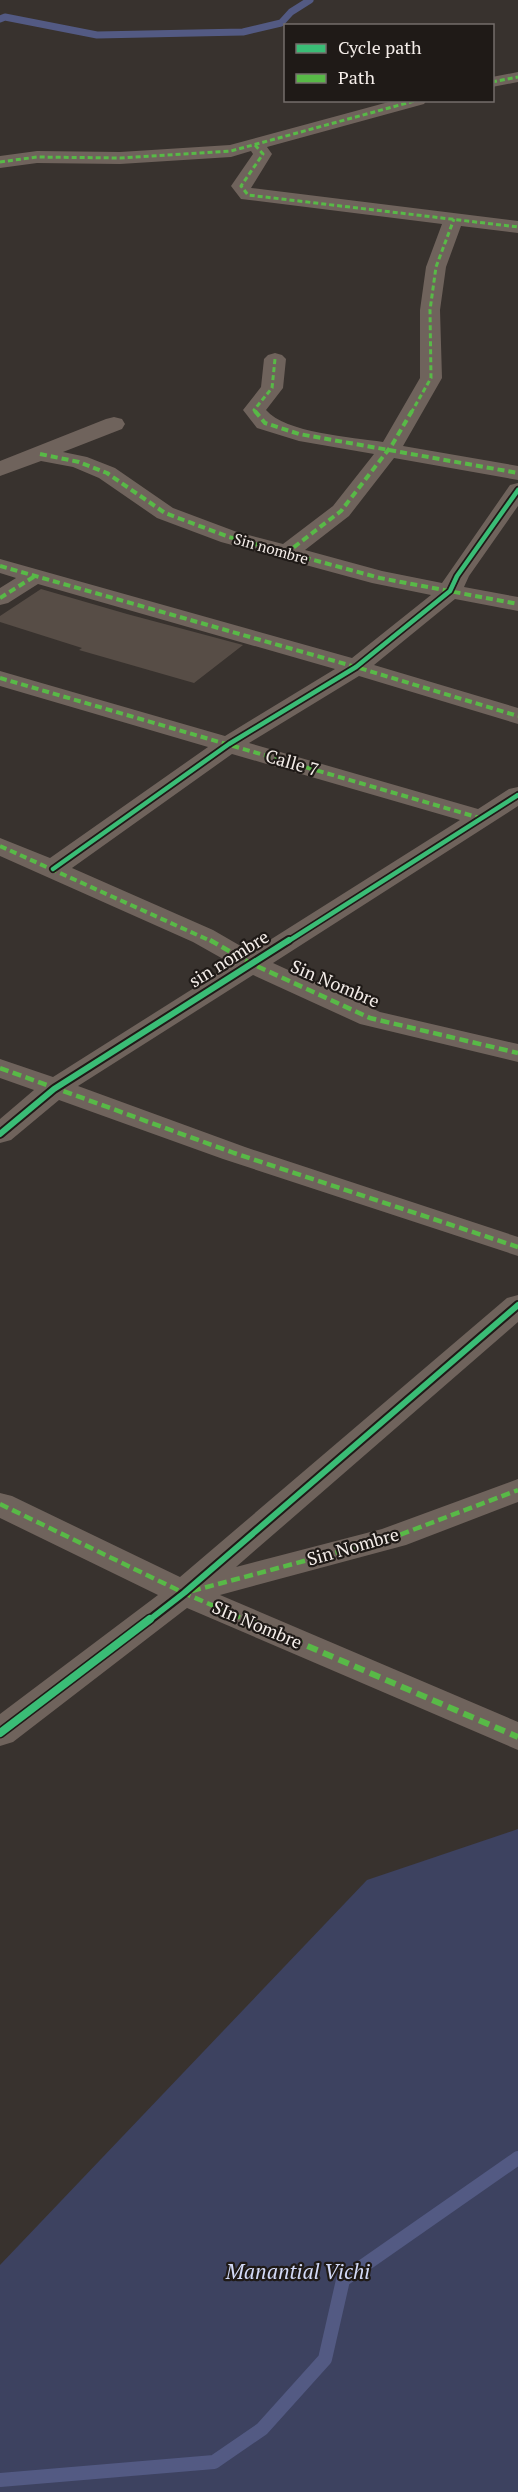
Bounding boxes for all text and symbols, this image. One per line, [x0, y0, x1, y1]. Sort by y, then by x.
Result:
legend [284, 24, 494, 102]
text: Cycle path [338, 35, 422, 59]
text: Path [338, 65, 375, 89]
street label: Sin nombre [232, 528, 311, 568]
street label: Calle 7 [263, 743, 322, 781]
street label: sin nombre [184, 924, 273, 992]
street label: Sin Nombre [287, 954, 384, 1013]
street label: Sin Nombre [304, 1521, 401, 1571]
street label: SIn Nombre [209, 1594, 306, 1654]
park label: Manantial Vichi [225, 2257, 370, 2285]

